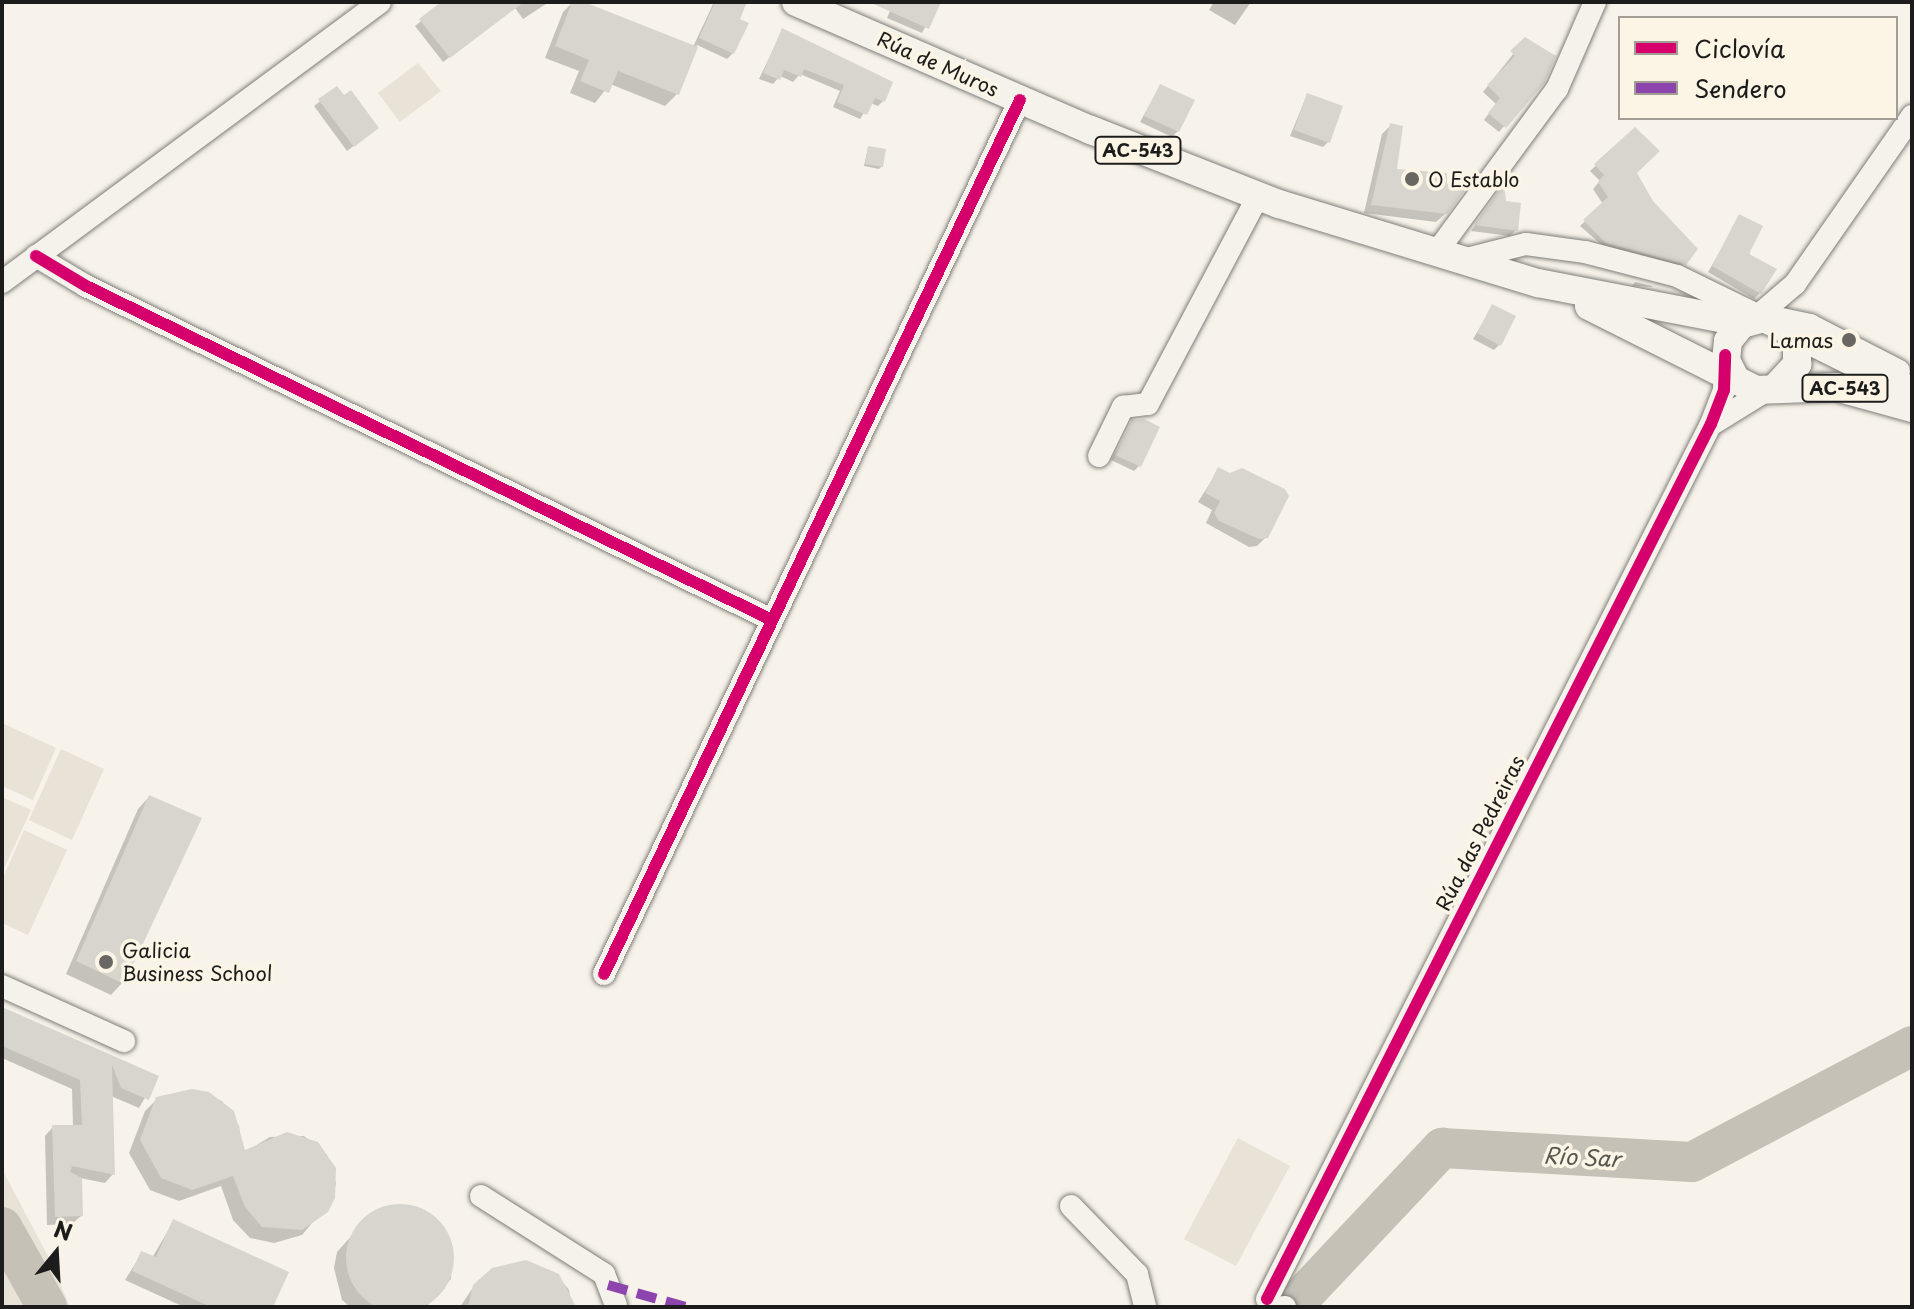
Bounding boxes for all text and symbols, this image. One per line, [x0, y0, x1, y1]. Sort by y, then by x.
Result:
legend [1618, 16, 1898, 120]
street label: Rúa de Muros [872, 26, 1004, 102]
text: Ciclovía [1694, 30, 1785, 66]
text: Sendero [1694, 70, 1786, 106]
road number: AC-543 [1094, 136, 1182, 164]
place label: O Establo [1428, 167, 1520, 191]
marker: O Establo [1403, 170, 1421, 188]
place label: Lamas [1769, 328, 1833, 352]
marker: Lamas [1840, 331, 1858, 349]
road number: AC-543 [1801, 374, 1889, 402]
street label: Rúa das Pedreiras [1430, 750, 1530, 916]
place label: Galicia Business School [122, 938, 273, 985]
marker: Galicia Business School [97, 953, 115, 971]
water label: Río Sar [1542, 1141, 1622, 1171]
text: N [50, 1211, 77, 1248]
north arrow [16, 1213, 96, 1293]

